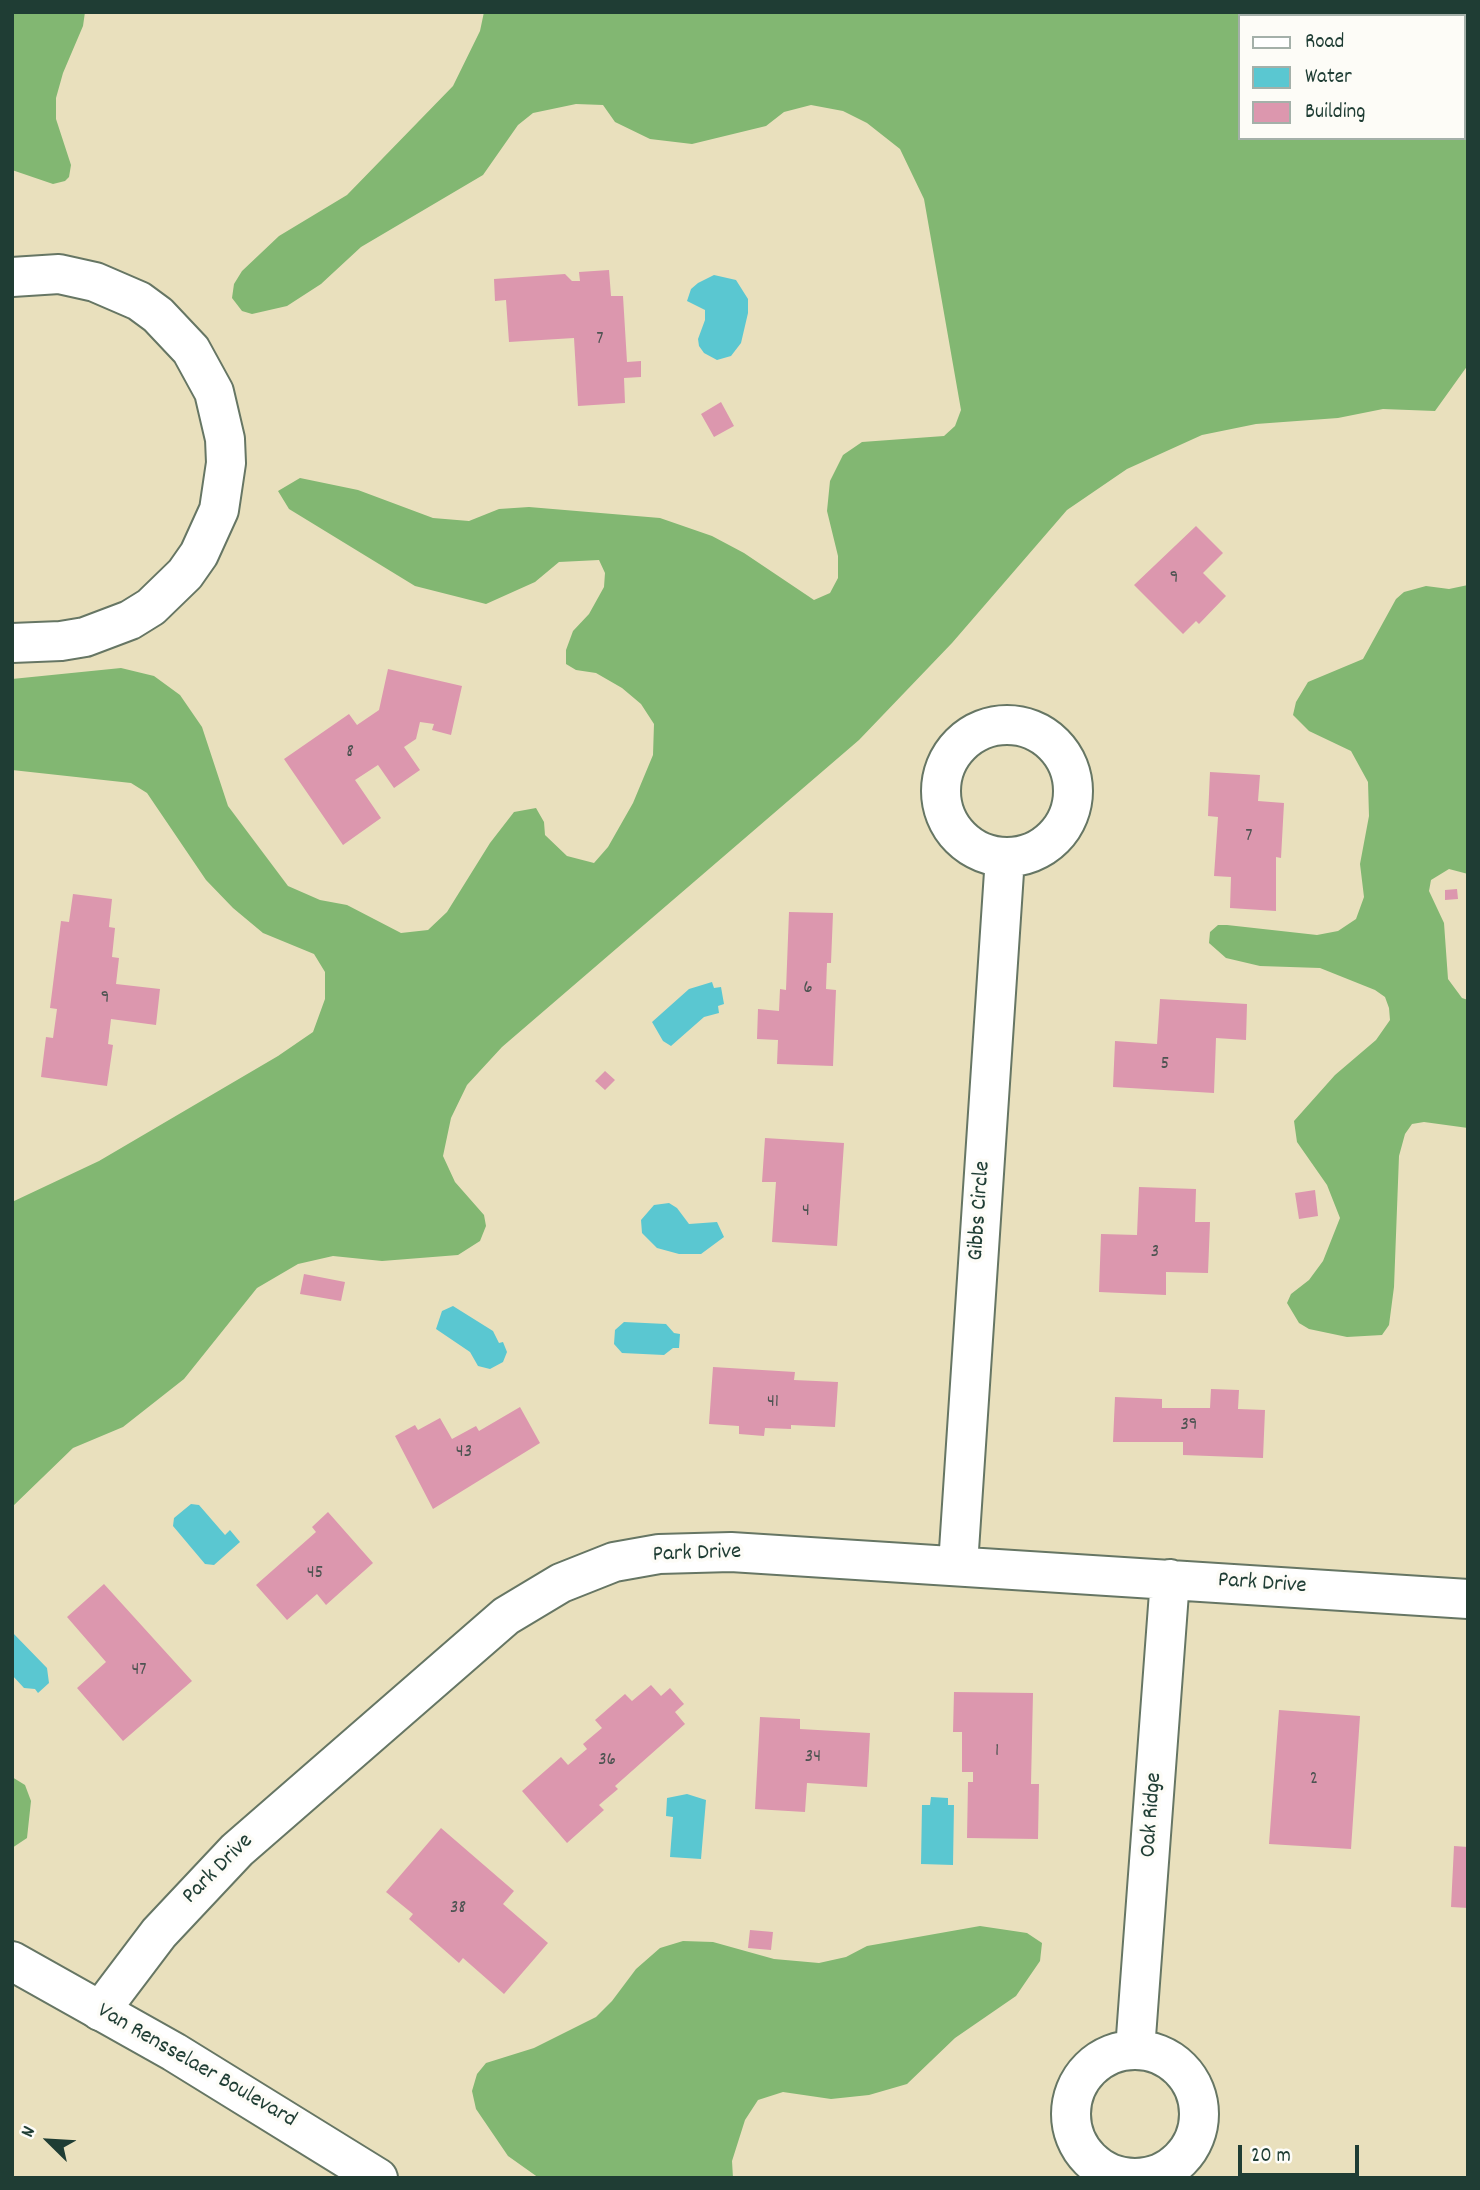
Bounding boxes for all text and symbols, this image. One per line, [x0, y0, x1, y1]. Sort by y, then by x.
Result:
legend [1238, 14, 1466, 140]
text: Road [1305, 28, 1344, 58]
text: Water [1305, 63, 1352, 93]
text: Building [1305, 98, 1365, 128]
house number: 7 [596, 329, 604, 351]
house number: 9 [1170, 568, 1178, 590]
house number: 8 [346, 742, 354, 764]
house number: 7 [1245, 826, 1253, 848]
house number: 6 [803, 978, 813, 1000]
house number: 9 [101, 988, 109, 1010]
house number: 5 [1161, 1054, 1169, 1076]
street label: Gibbs Circle [964, 1160, 998, 1262]
house number: 4 [802, 1201, 810, 1223]
house number: 3 [1151, 1242, 1159, 1264]
house number: 41 [767, 1392, 779, 1414]
house number: 39 [1180, 1415, 1198, 1437]
house number: 43 [456, 1442, 472, 1464]
street label: Park Drive [652, 1540, 742, 1570]
house number: 45 [307, 1563, 323, 1585]
street label: Park Drive [1217, 1568, 1307, 1602]
house number: 47 [131, 1660, 147, 1682]
house number: 1 [995, 1741, 999, 1763]
house number: 34 [805, 1747, 821, 1769]
house number: 36 [598, 1750, 616, 1772]
house number: 2 [1310, 1769, 1318, 1791]
street label: Oak Ridge [1136, 1772, 1170, 1858]
street label: Park Drive [178, 1829, 260, 1911]
house number: 38 [450, 1898, 466, 1920]
street label: Van Rensselaer Boulevard [91, 1999, 301, 2135]
north arrow [14, 2106, 84, 2176]
text: N [15, 2122, 44, 2142]
scale bar [1242, 2130, 1363, 2174]
text: 20 m [1251, 2142, 1291, 2172]

